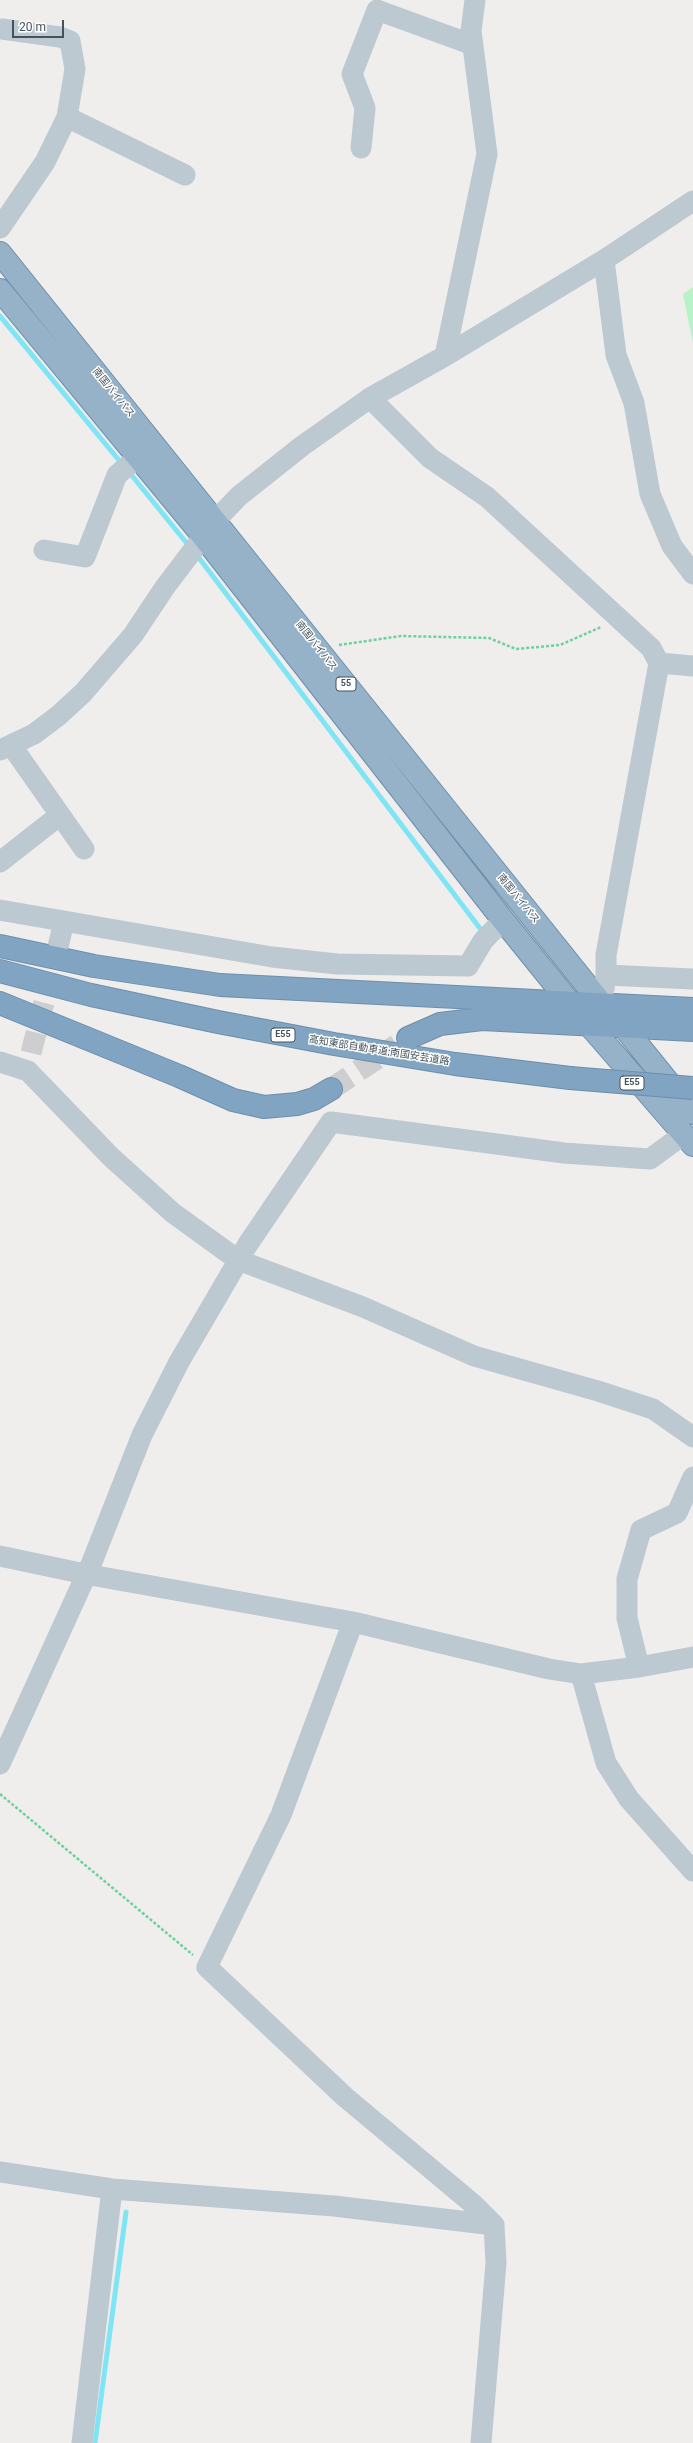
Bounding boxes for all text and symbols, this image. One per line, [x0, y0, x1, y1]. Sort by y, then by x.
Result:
scale bar [14, 12, 66, 38]
text: 20 m [19, 20, 46, 34]
street label: 南国バイパス [89, 366, 137, 420]
street label: 南国バイパス [293, 619, 339, 673]
road number: 55 [336, 677, 356, 691]
street label: 南国バイパス [494, 872, 542, 926]
road number: E55 [271, 1028, 295, 1042]
street label: 高知東部自動車道;南国安芸道路 [308, 1034, 450, 1068]
road number: E55 [620, 1076, 644, 1090]

